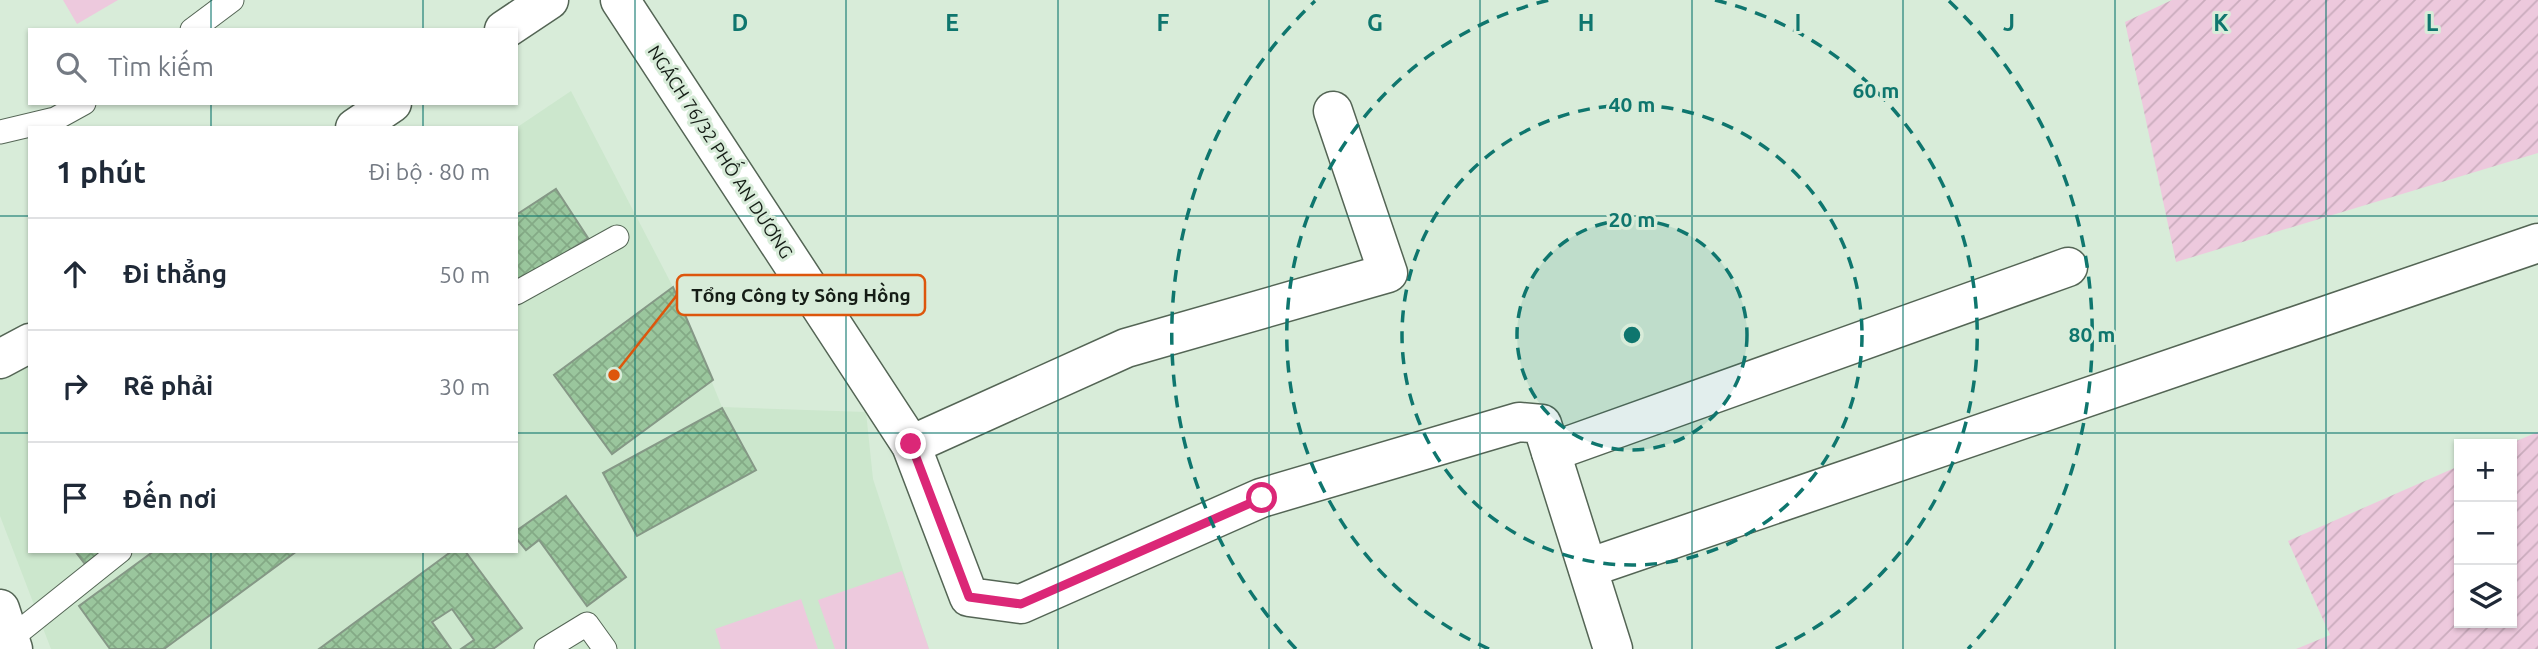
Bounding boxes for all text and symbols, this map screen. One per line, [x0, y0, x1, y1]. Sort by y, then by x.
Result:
text: D [732, 10, 748, 35]
text: E [945, 10, 959, 35]
text: F [1157, 10, 1170, 35]
text: G [1367, 10, 1383, 35]
text: H [1578, 10, 1594, 35]
text: I [1795, 10, 1801, 35]
text: J [2003, 10, 2015, 35]
text: K [2213, 10, 2229, 35]
text: L [2426, 10, 2439, 35]
search box [28, 28, 518, 105]
street label: NGÁCH 76/32 PHỐ AN DƯƠNG [645, 39, 802, 262]
icon: search [52, 48, 90, 86]
text: Tìm kiếm [108, 52, 214, 81]
text: 60 m [1853, 78, 1899, 102]
text: 40 m [1609, 92, 1655, 116]
text: 1 phút [56, 155, 146, 189]
text: Đi bộ · 80 m [368, 159, 490, 184]
text: 20 m [1609, 207, 1655, 231]
icon: ahead [56, 255, 94, 293]
text: Đi thẳng [123, 259, 227, 288]
text: 50 m [439, 262, 490, 287]
callout: Tổng Công ty Sông Hồng [677, 275, 925, 315]
text: Tổng Công ty Sông Hồng [691, 282, 911, 306]
text: 80 m [2069, 322, 2115, 346]
centre of rings [1620, 323, 1644, 347]
icon: right [56, 367, 94, 405]
text: Rẽ phải [123, 371, 213, 400]
text: 30 m [439, 374, 490, 399]
route end [895, 428, 926, 459]
map controls [2454, 439, 2517, 628]
button: + [2454, 439, 2517, 502]
icon: arrive [56, 479, 94, 517]
route start [1246, 482, 1277, 513]
text: Đến nơi [123, 484, 217, 513]
button: − [2454, 502, 2517, 565]
button: layers [2454, 565, 2517, 628]

